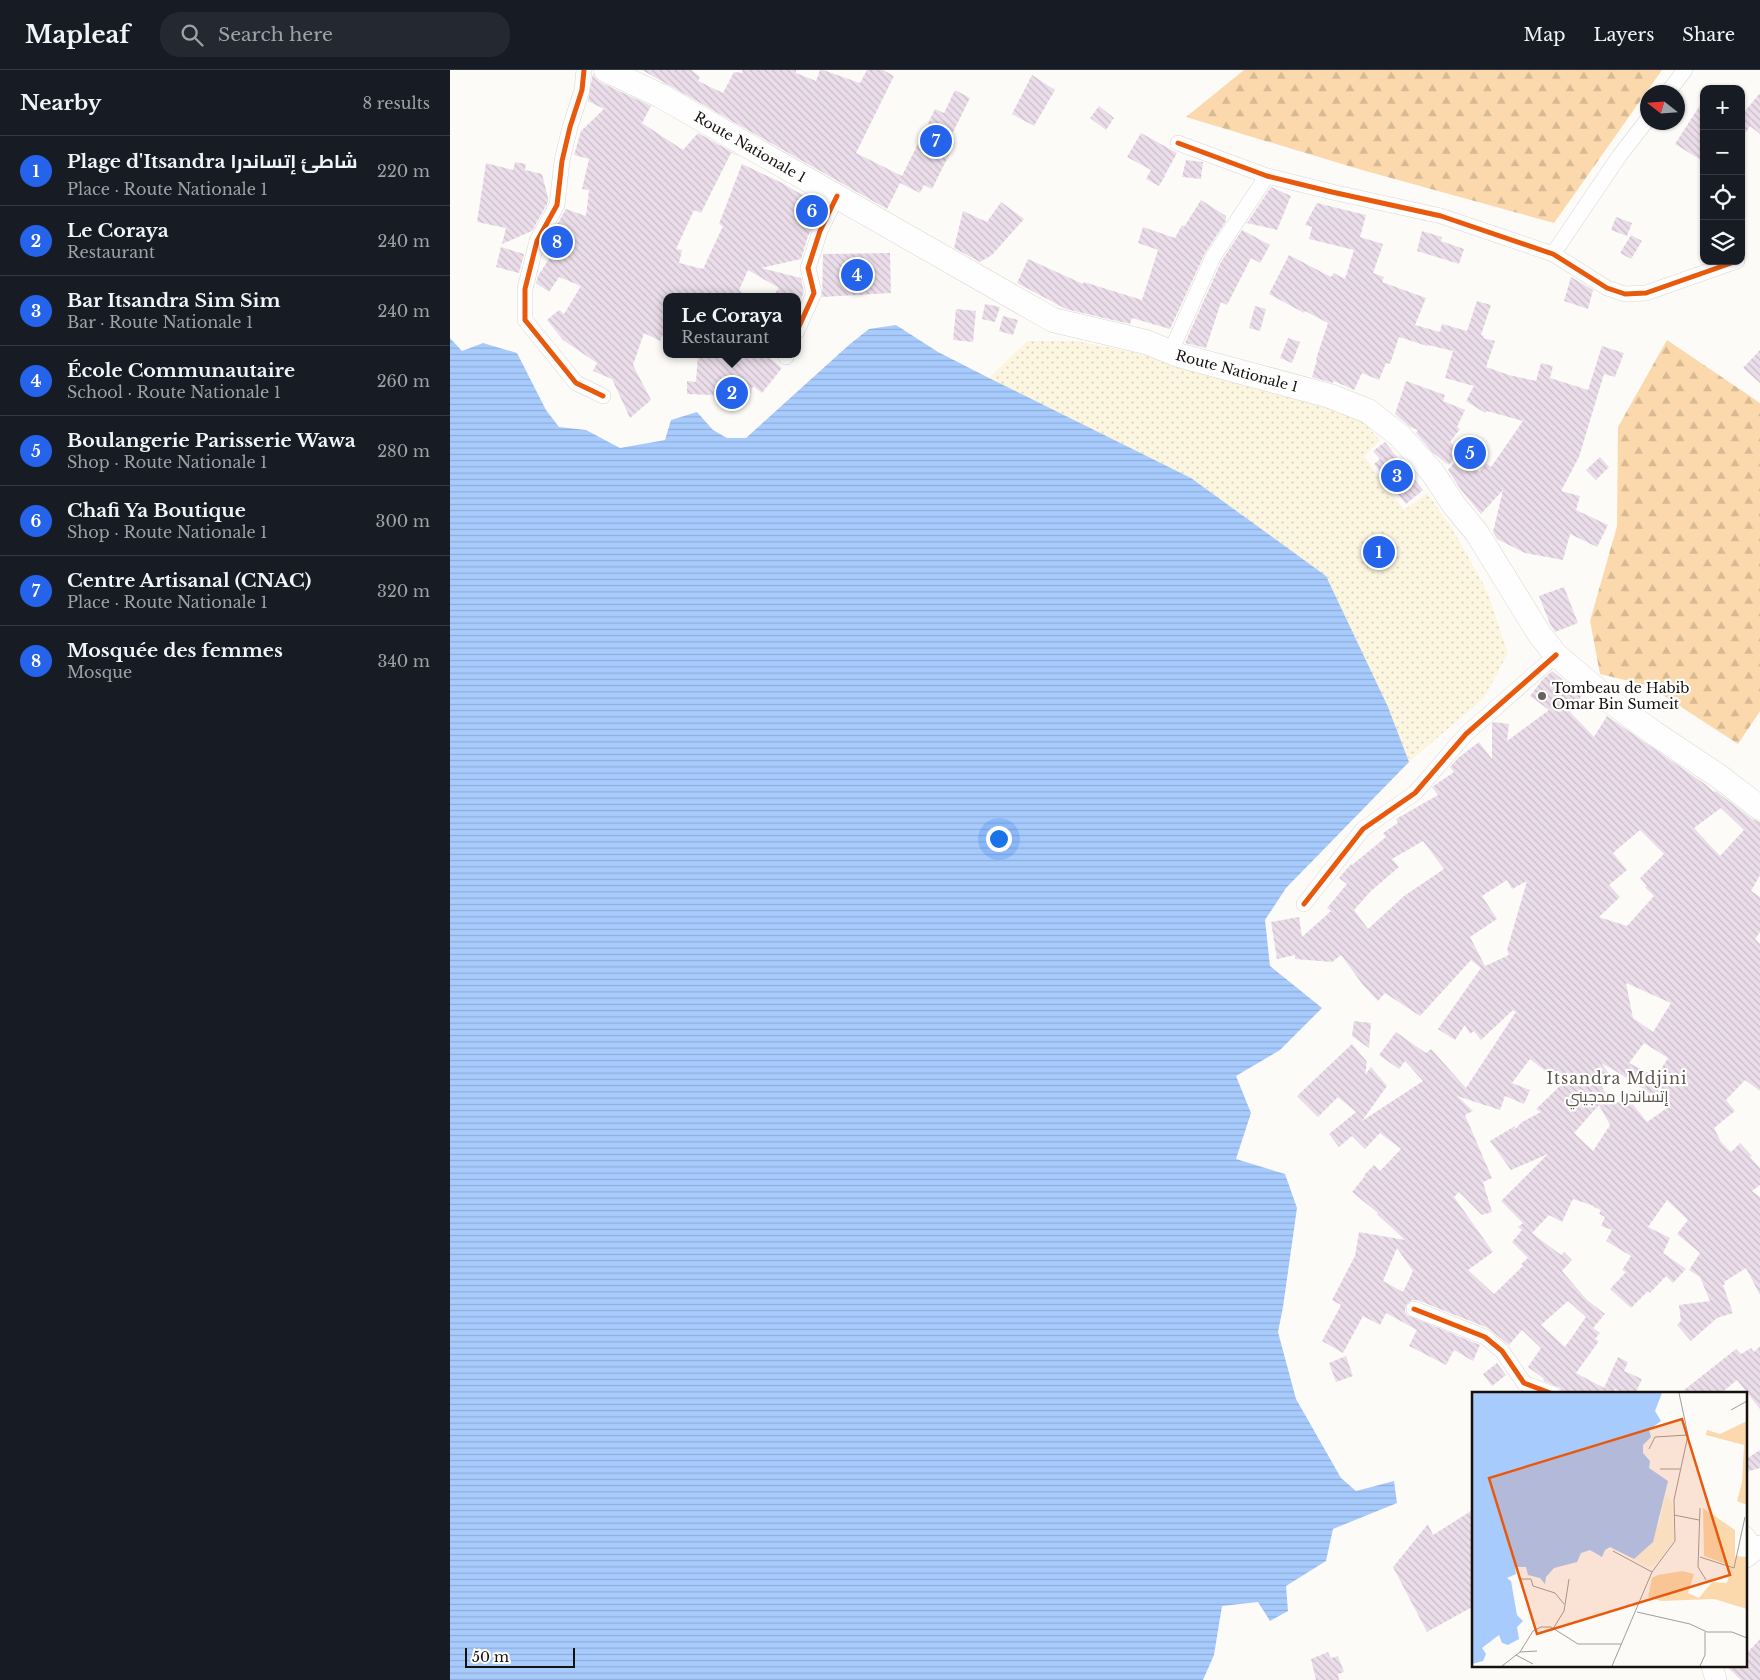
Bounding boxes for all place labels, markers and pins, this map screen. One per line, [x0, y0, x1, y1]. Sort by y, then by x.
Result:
pin: 7 [920, 122, 952, 160]
pin: 6 [796, 192, 828, 230]
pin: 8 [541, 223, 573, 261]
pin: 4 [841, 256, 873, 294]
pin: 2 [716, 374, 748, 412]
pin: 5 [1454, 434, 1486, 472]
pin: 3 [1381, 457, 1413, 495]
pin: 1 [1363, 533, 1395, 571]
place label: Tombeau de Habib Omar Bin Sumeit [1552, 679, 1689, 713]
marker: Tombeau de Habib Omar Bin Sumeit [1536, 690, 1548, 702]

